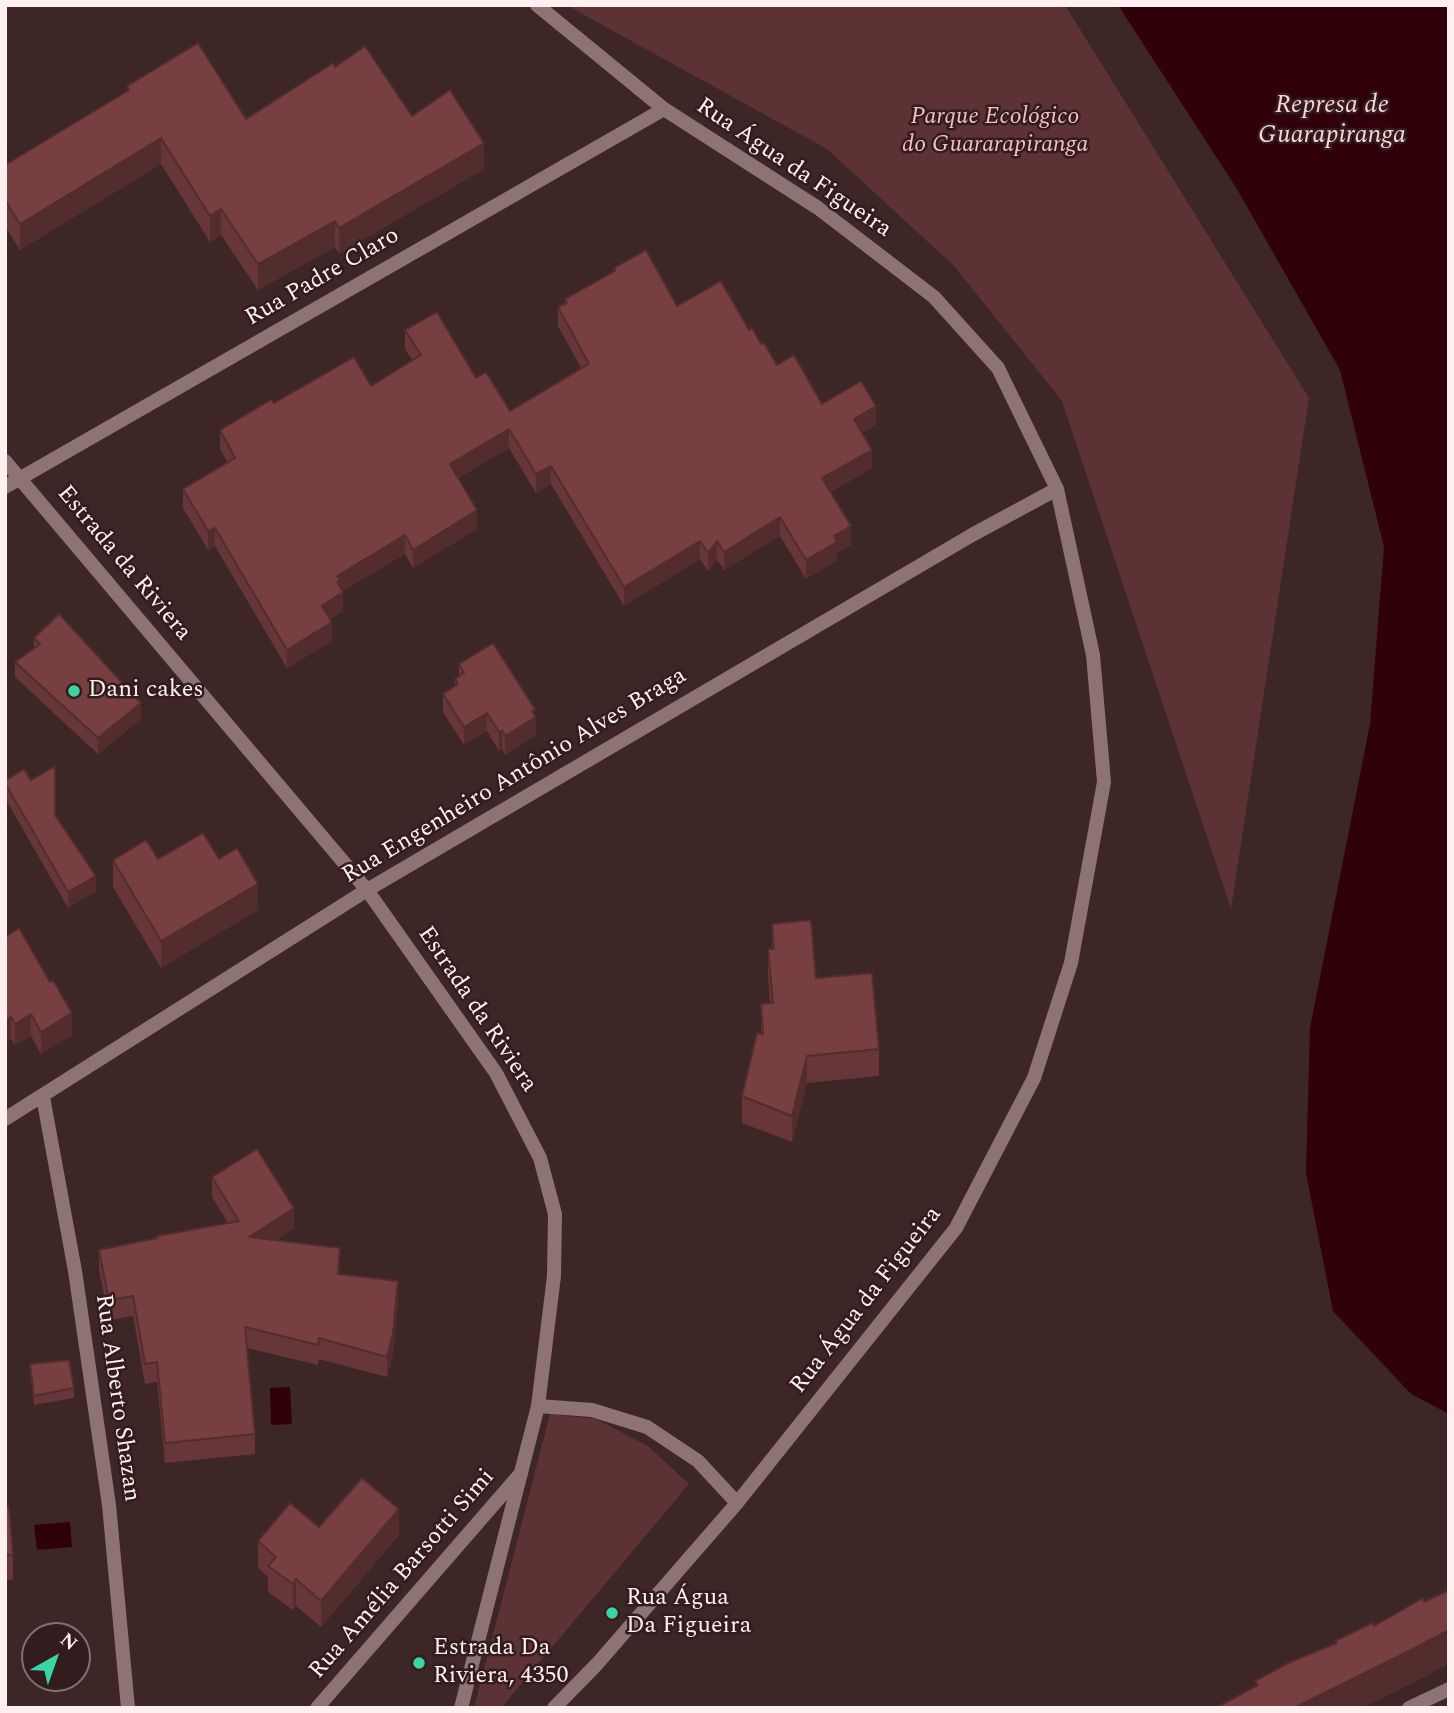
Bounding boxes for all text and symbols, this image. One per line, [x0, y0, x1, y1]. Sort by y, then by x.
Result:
water label: Represa de Guarapiranga [1258, 91, 1406, 152]
street label: Rua Água da Figueira [690, 93, 896, 245]
park label: Parque Ecológico do Guararapiranga [902, 104, 1088, 160]
street label: Rua Padre Claro [241, 222, 405, 334]
street label: Estrada da Riviera [50, 480, 196, 648]
street label: Rua Engenheiro Antônio Alves Braga [338, 663, 692, 891]
place label: Dani cakes [88, 677, 204, 705]
marker: Dani cakes [66, 683, 82, 699]
street label: Estrada da Riviera [410, 922, 542, 1098]
street label: Rua Água da Figueira [785, 1202, 949, 1400]
street label: Rua Alberto Shazan [87, 1292, 145, 1504]
street label: Rua Amélia Barsotti Simi [304, 1464, 502, 1686]
place label: Rua Água Da Figueira [626, 1585, 752, 1641]
marker: Rua Água Da Figueira [604, 1605, 620, 1621]
north arrow [21, 1622, 91, 1692]
text: N [53, 1626, 84, 1658]
place label: Estrada Da Riviera, 4350 [433, 1635, 569, 1691]
marker: Estrada Da Riviera, 4350 [411, 1655, 427, 1671]

